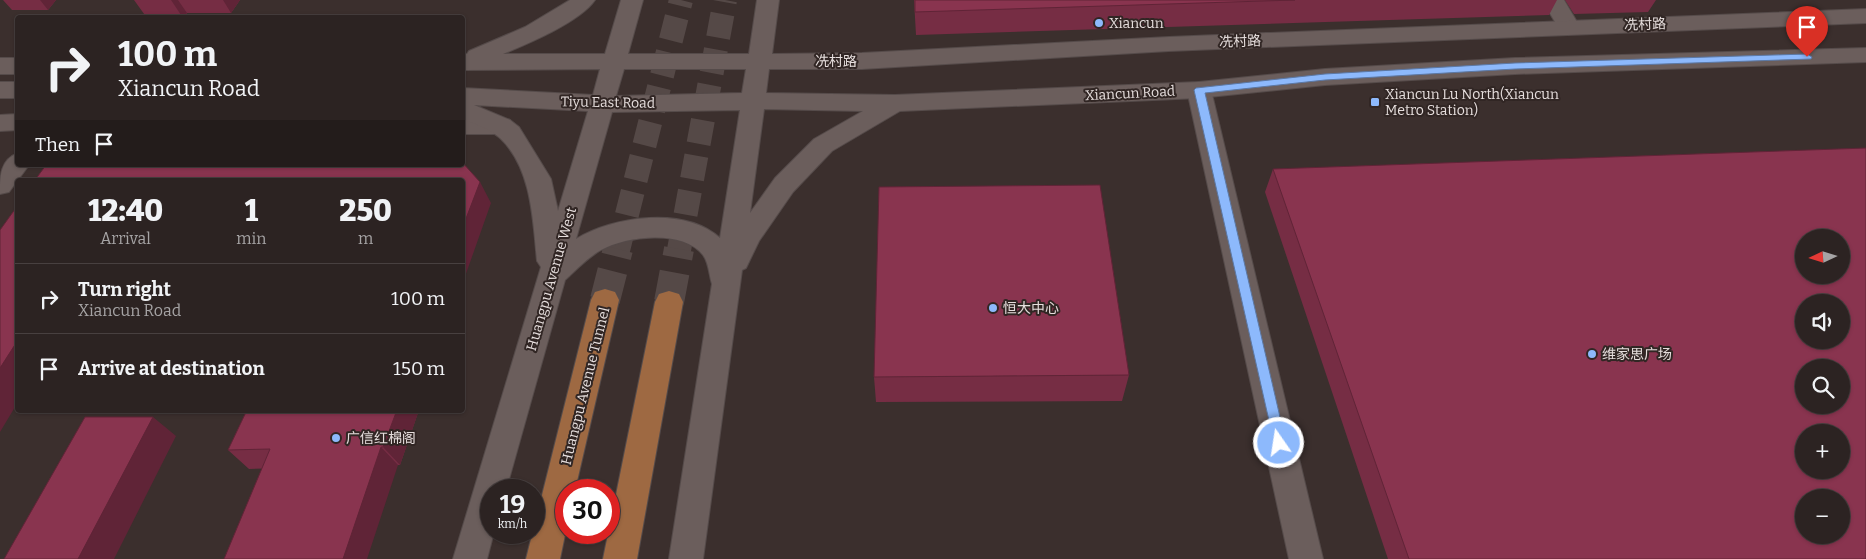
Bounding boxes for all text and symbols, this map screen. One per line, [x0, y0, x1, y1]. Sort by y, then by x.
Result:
pin [1786, 6, 1828, 57]
icon: arrive [1793, 13, 1821, 41]
place label: Xiancun [1109, 15, 1164, 32]
street label: 冼村路 [1624, 15, 1666, 34]
marker: Xiancun [1093, 17, 1105, 29]
street label: 冼村路 [1219, 32, 1261, 51]
text: 100 m [118, 33, 217, 75]
icon: right [35, 35, 100, 100]
street label: 冼村路 [815, 53, 857, 70]
text: Xiancun Road [118, 75, 260, 102]
street label: Xiancun Road [1085, 83, 1176, 104]
place label: Xiancun Lu North(Xiancun Metro Station) [1385, 86, 1559, 119]
street label: Tiyu East Road [561, 93, 655, 112]
marker: Xiancun Lu North(Xiancun Metro Station) [1369, 96, 1381, 108]
icon: arrive [90, 130, 118, 158]
text: Then [35, 133, 80, 156]
text: 12:40 [88, 193, 163, 229]
text: 1 [245, 193, 258, 229]
text: 250 [339, 193, 392, 229]
street label: Huangpu Avenue West [523, 205, 580, 353]
text: Arrival [100, 229, 151, 248]
text: min [236, 229, 266, 248]
text: m [358, 229, 373, 248]
north arrow [1795, 229, 1850, 284]
map controls [1795, 229, 1850, 544]
text: Turn right [78, 278, 171, 301]
icon: right [35, 285, 63, 313]
text: 100 m [391, 287, 445, 310]
button: sound [1795, 294, 1850, 349]
place label: 恒大中心 [1003, 300, 1059, 317]
text: Xiancun Road [78, 301, 181, 320]
marker: 恒大中心 [987, 302, 999, 314]
street label: Huangpu Avenue Tunnel [558, 306, 613, 467]
place label: 维家思广场 [1602, 346, 1672, 363]
marker: 维家思广场 [1586, 348, 1598, 360]
icon: arrive [35, 355, 63, 383]
text: Arrive at destination [78, 357, 265, 380]
text: 150 m [393, 357, 445, 380]
button: search [1795, 359, 1850, 414]
position arrow [1252, 416, 1304, 468]
button: + [1795, 424, 1850, 479]
place label: 广信红棉阁 [346, 430, 416, 447]
marker: 广信红棉阁 [330, 432, 342, 444]
speed limit sign: 30 [555, 479, 620, 544]
button: − [1795, 489, 1850, 544]
text: 19 [500, 490, 525, 520]
text: km/h [498, 517, 527, 531]

